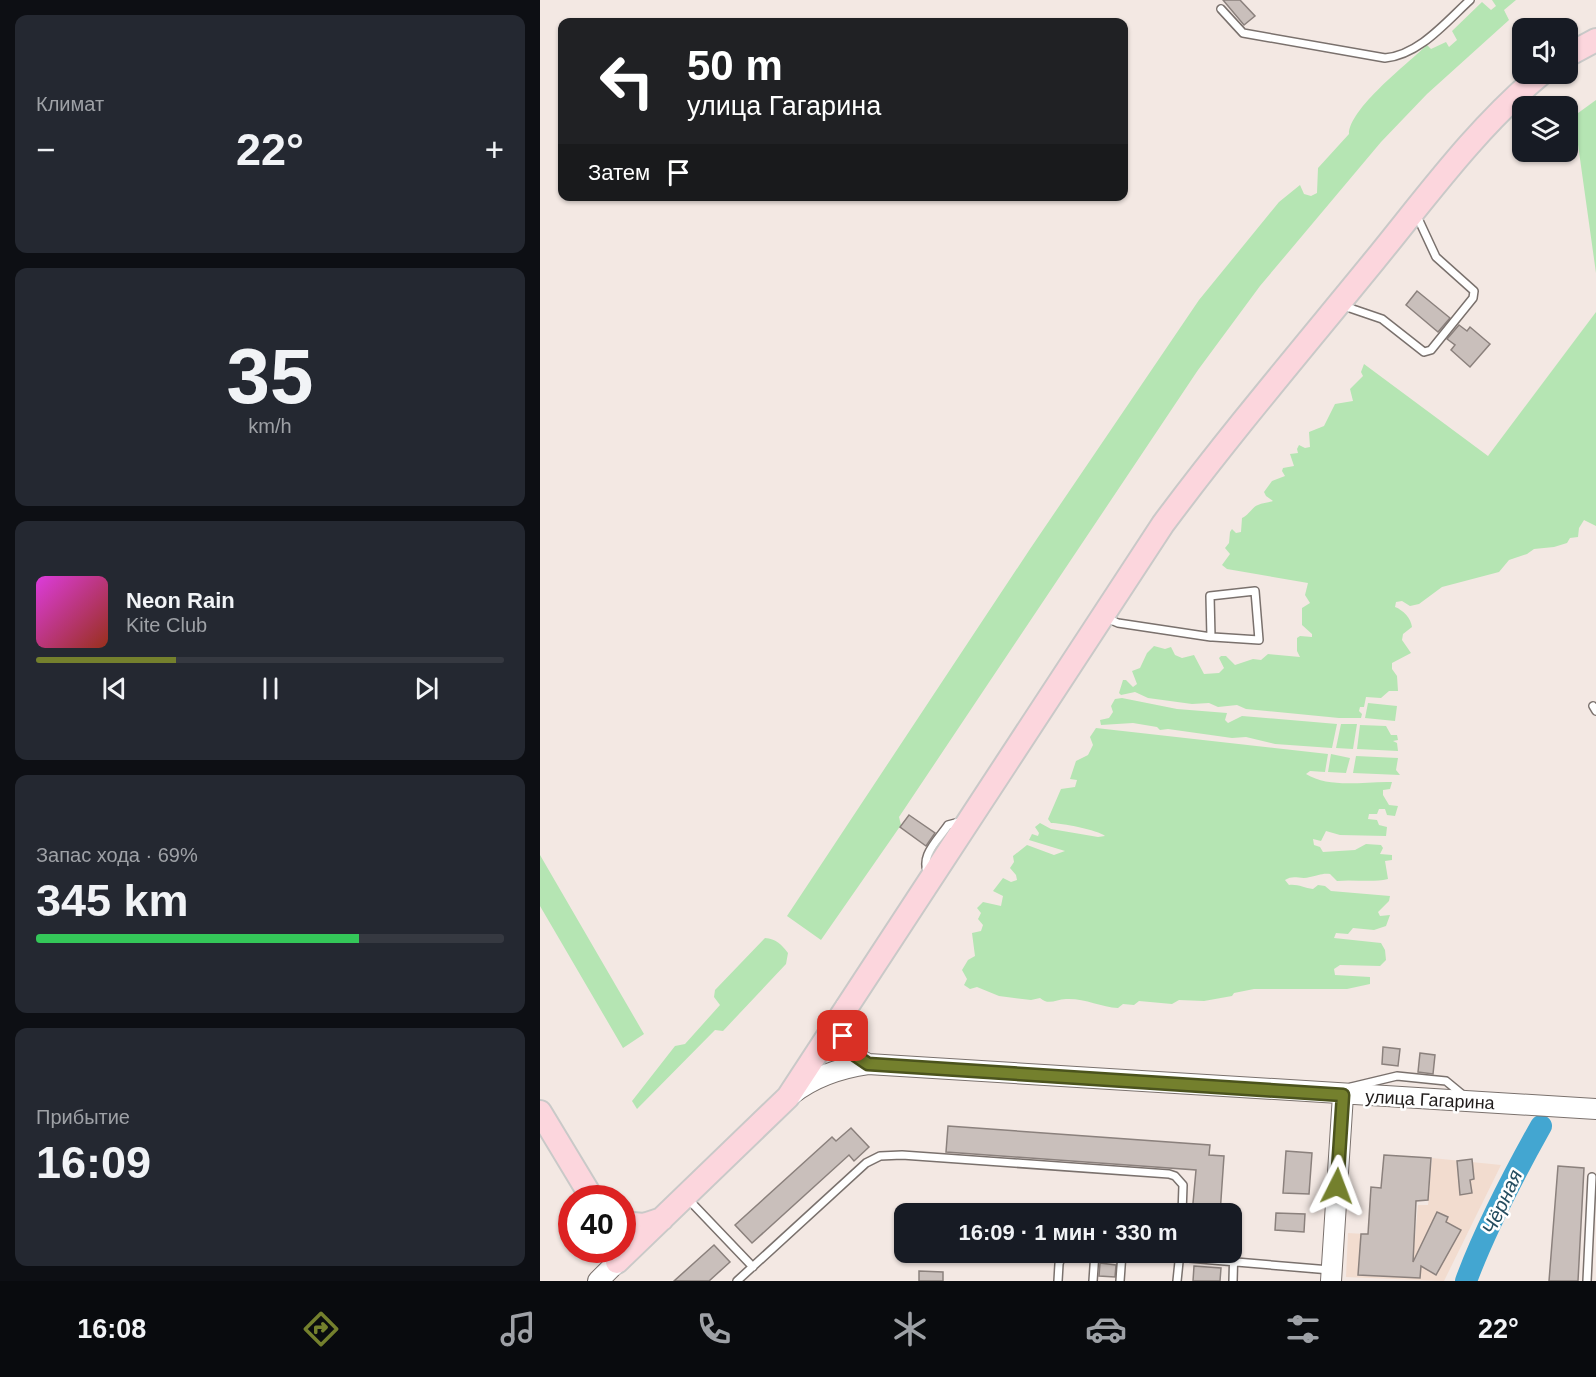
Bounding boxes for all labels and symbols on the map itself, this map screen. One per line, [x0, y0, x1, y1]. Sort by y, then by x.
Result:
pin [817, 1010, 868, 1061]
street label: улица Гагарина [1365, 1087, 1496, 1113]
position arrow [1305, 1154, 1369, 1218]
water label: Чёрная [1478, 1166, 1527, 1238]
speed limit sign: 40 [558, 1185, 636, 1263]

